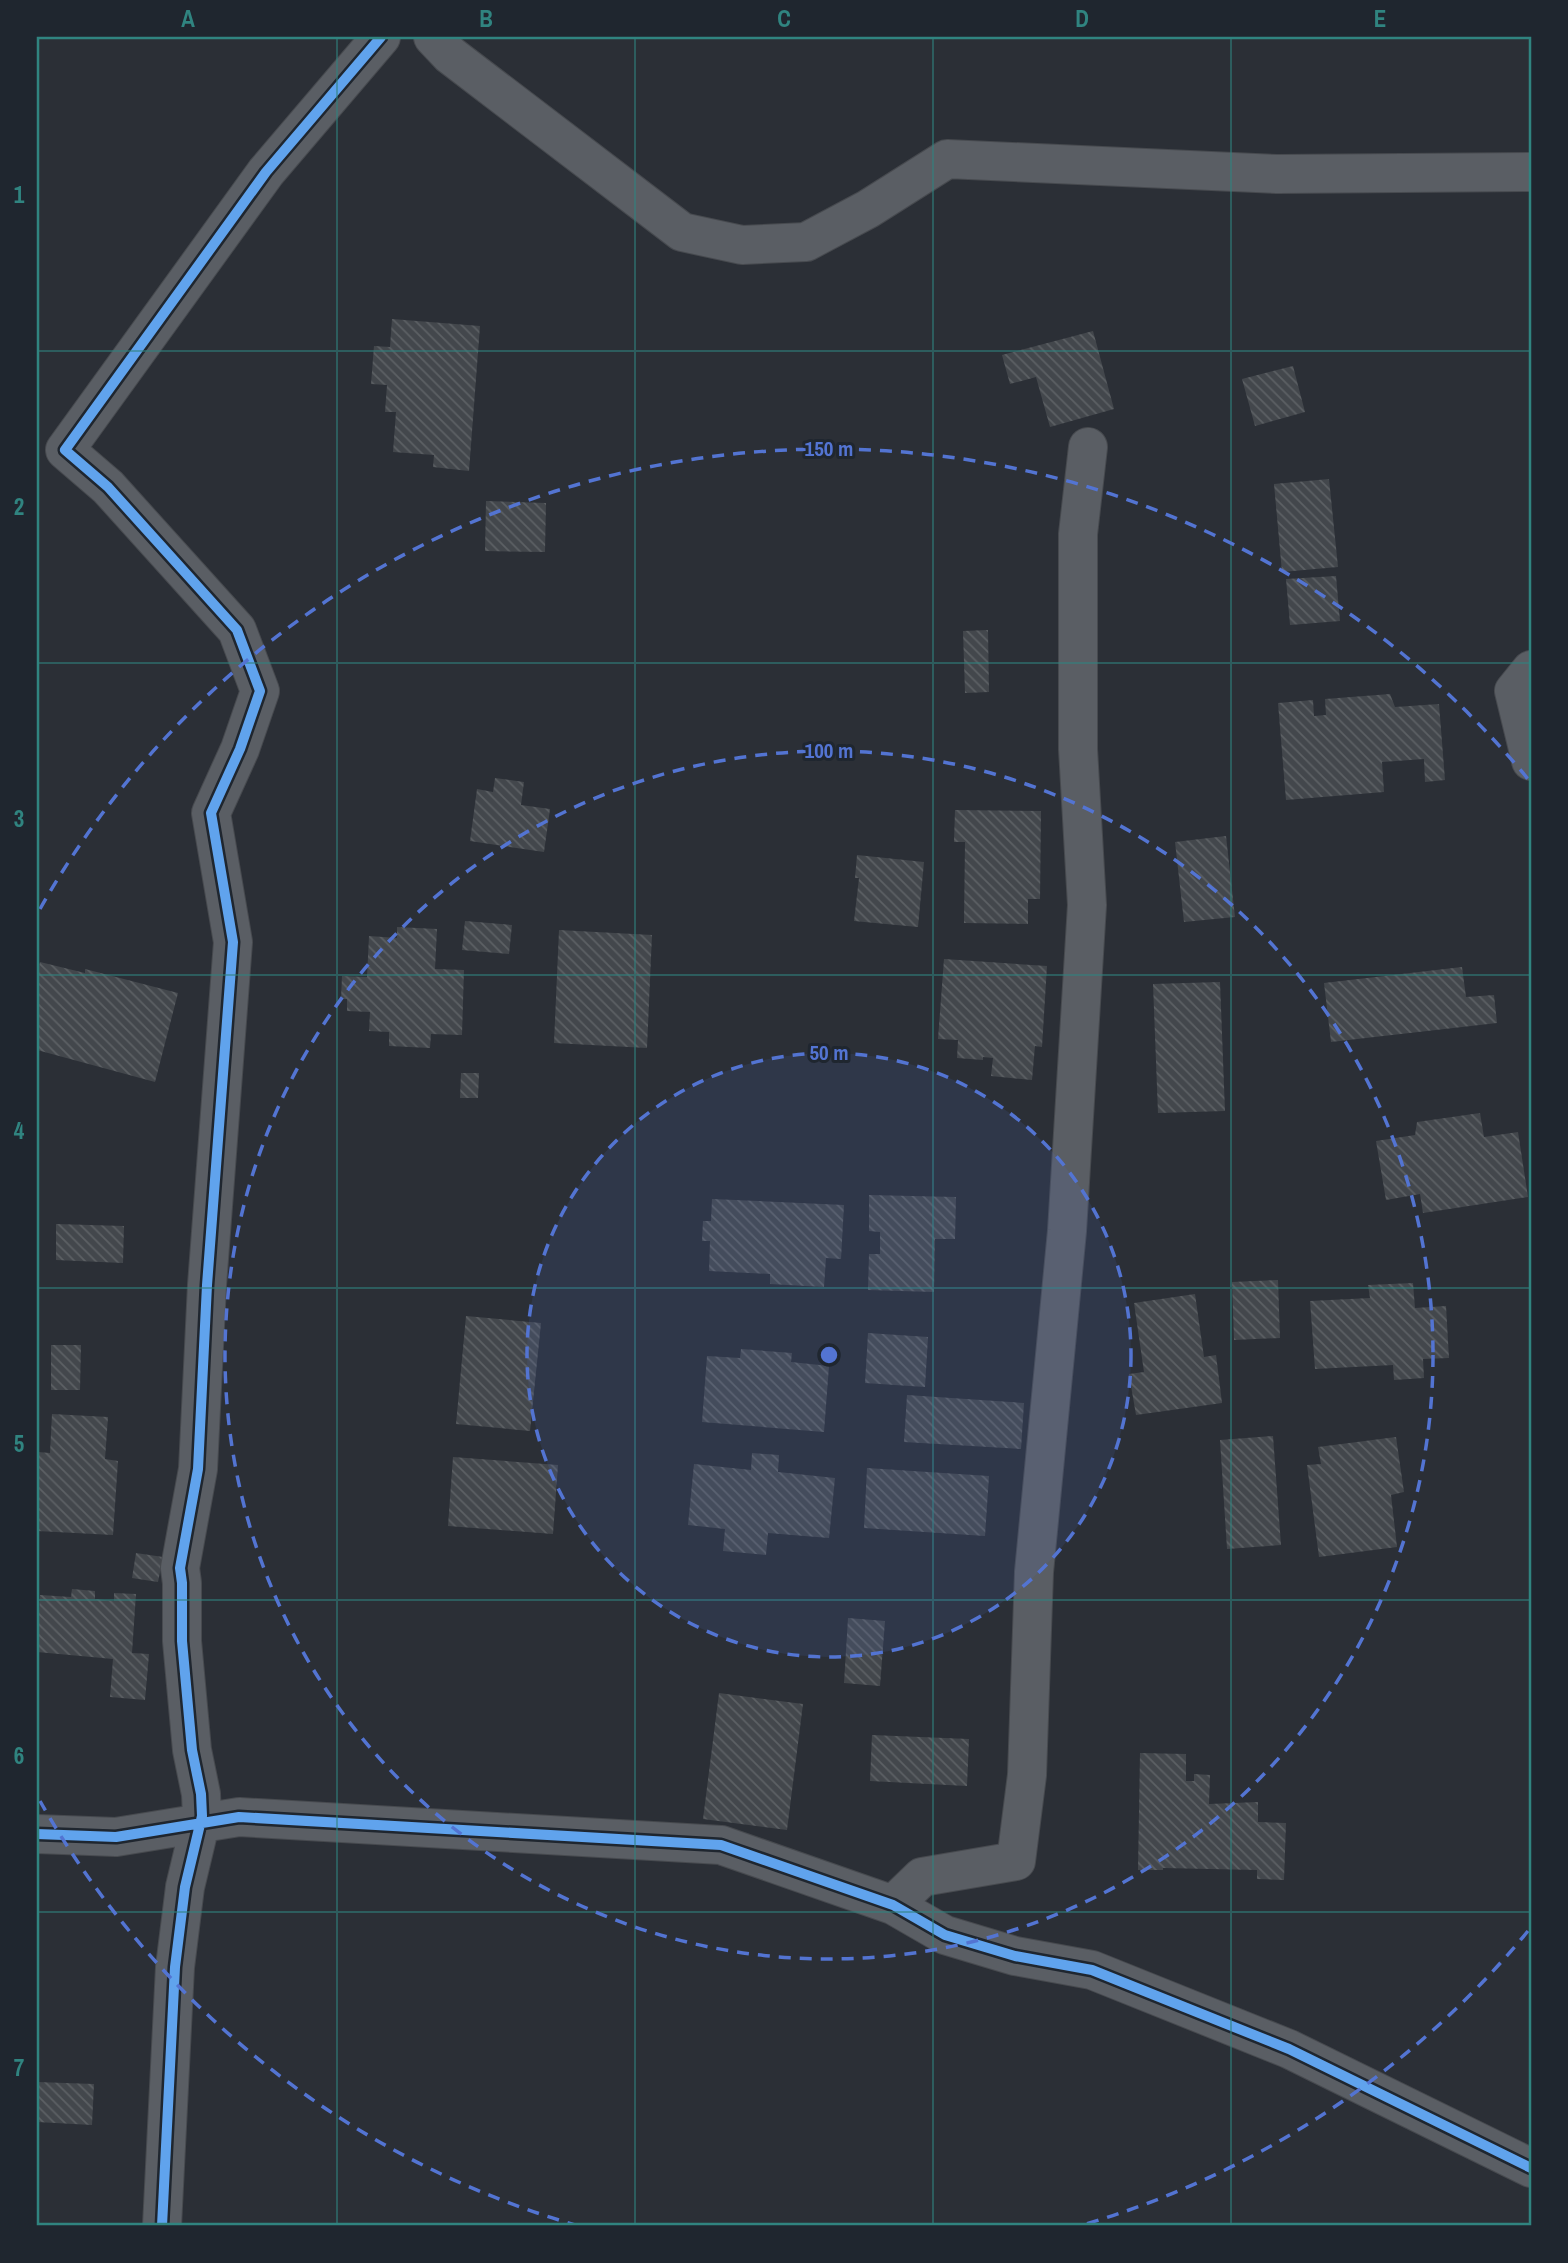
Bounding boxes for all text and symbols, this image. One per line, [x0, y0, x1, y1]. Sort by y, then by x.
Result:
text: A [181, 3, 195, 34]
text: B [479, 3, 493, 34]
text: C [777, 3, 791, 34]
text: D [1075, 3, 1089, 34]
text: E [1374, 3, 1386, 34]
text: 1 [14, 179, 25, 210]
text: 150 m [805, 434, 853, 463]
text: 2 [14, 491, 24, 522]
text: 100 m [805, 736, 853, 765]
text: 3 [14, 803, 24, 834]
text: 50 m [809, 1038, 849, 1067]
text: 4 [14, 1115, 25, 1146]
centre of rings [817, 1343, 841, 1367]
text: 5 [14, 1428, 24, 1459]
text: 6 [14, 1740, 24, 1771]
text: 7 [14, 2052, 24, 2083]

